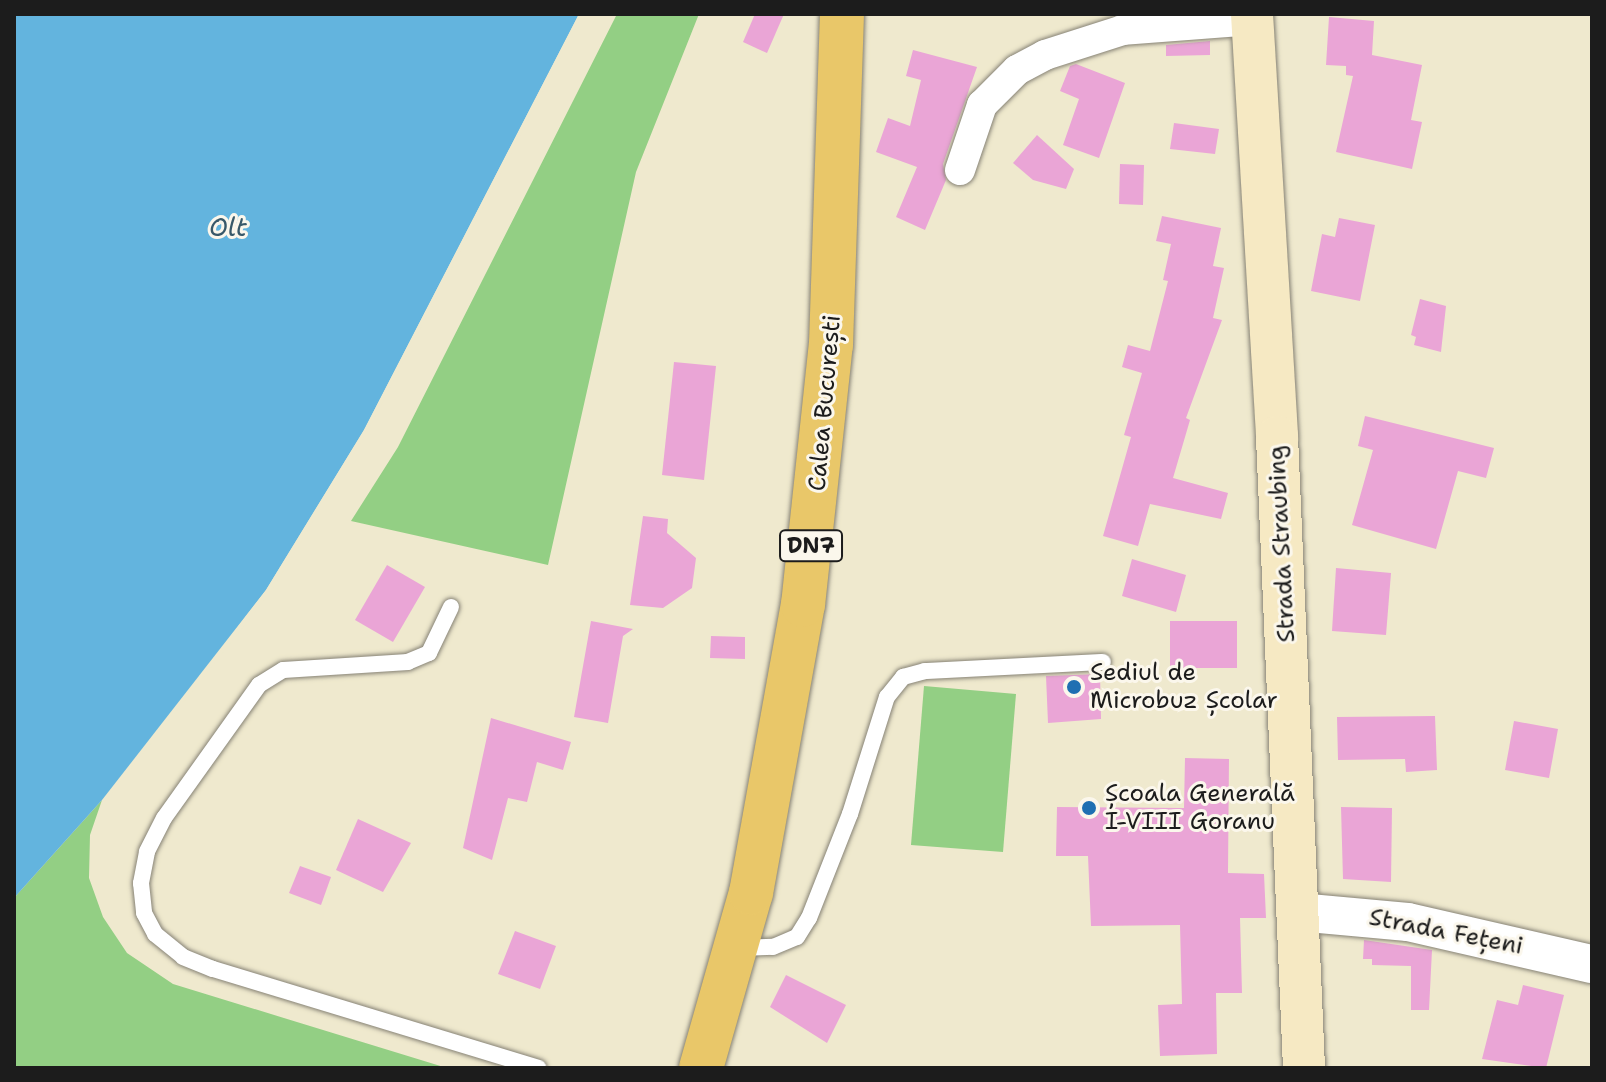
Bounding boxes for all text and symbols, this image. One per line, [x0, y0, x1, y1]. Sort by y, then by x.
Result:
water label: Olt [209, 211, 247, 243]
street label: Calea București [803, 314, 847, 492]
street label: Strada Straubing [1262, 445, 1302, 643]
road number: DN7 [779, 528, 843, 564]
place label: Sediul de Microbuz Școlar [1090, 659, 1278, 715]
marker: Sediul de Microbuz Școlar [1065, 678, 1083, 696]
place label: Școala Generală I-VIII Goranu [1105, 780, 1295, 836]
marker: Școala Generală I-VIII Goranu [1080, 799, 1098, 817]
street label: Strada Fețeni [1367, 903, 1525, 961]

